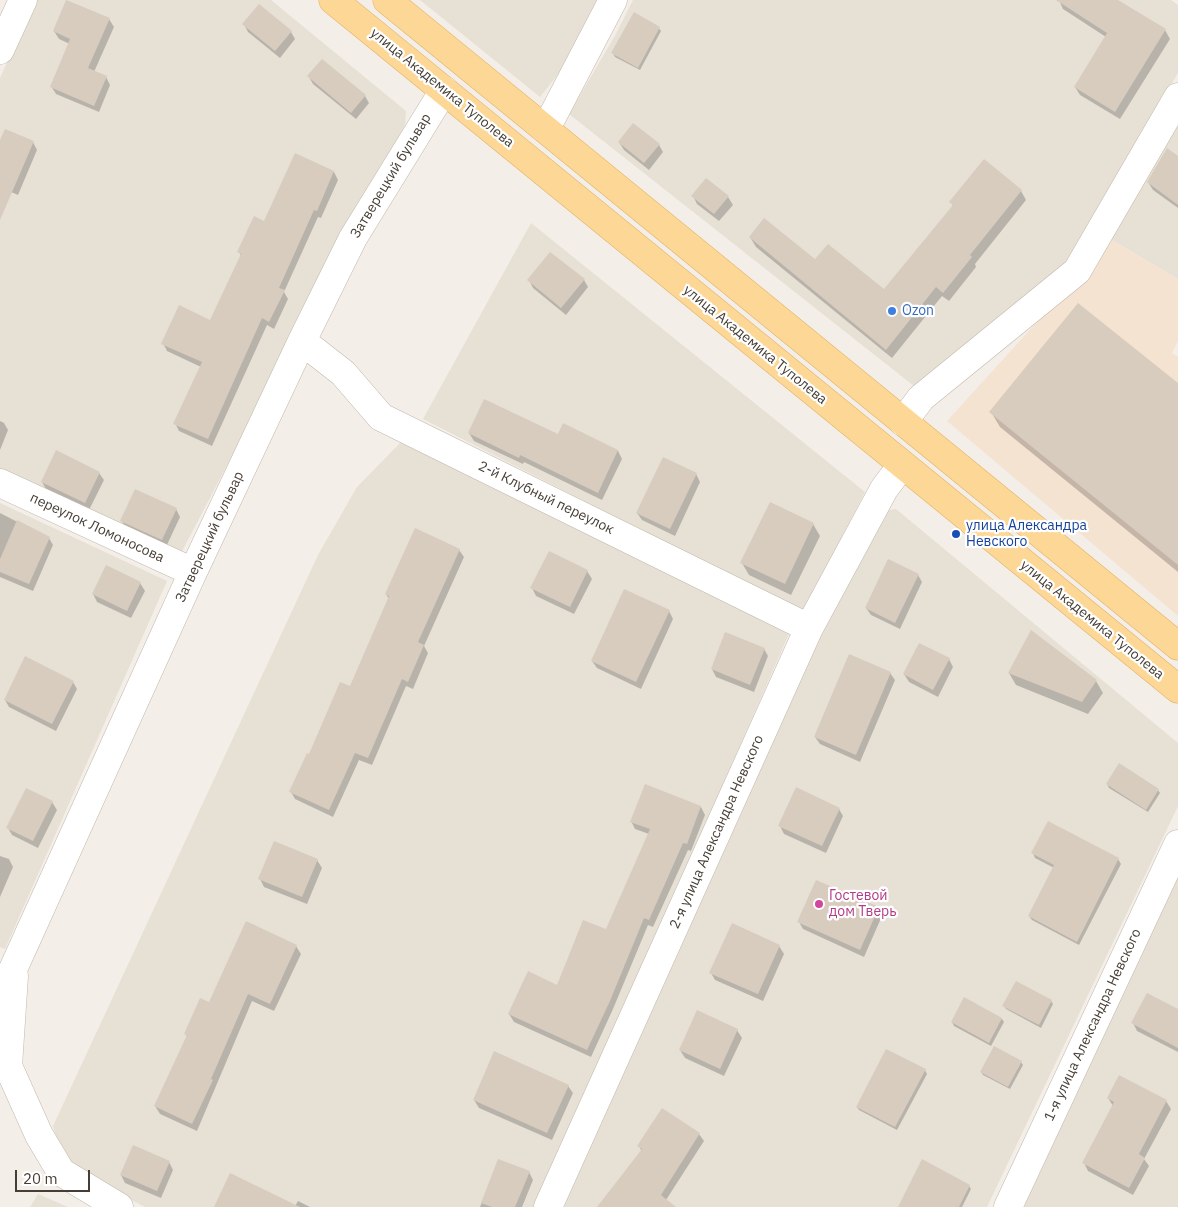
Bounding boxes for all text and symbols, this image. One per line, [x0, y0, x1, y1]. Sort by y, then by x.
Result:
street label: улица Академика Туполева [367, 25, 517, 151]
street label: Затверецкий бульвар [347, 111, 435, 241]
street label: улица Академика Туполева [680, 282, 830, 408]
place label: Ozon [902, 303, 934, 319]
marker: Ozon [886, 305, 898, 317]
street label: 2-й Клубный переулок [475, 458, 617, 538]
street label: Затверецкий бульвар [172, 469, 248, 605]
street label: переулок Ломоносова [27, 490, 167, 566]
place label: улица Александра Невского [966, 518, 1087, 550]
marker: улица Александра Невского [950, 528, 962, 540]
street label: улица Академика Туполева [1017, 557, 1167, 683]
street label: 2-я улица Александра Невского [667, 732, 767, 932]
place label: Гостевой дом Тверь [829, 888, 897, 920]
marker: Гостевой дом Тверь [813, 898, 825, 910]
street label: 1-я улица Александра Невского [1041, 926, 1145, 1124]
scale bar [18, 1160, 92, 1192]
text: 20 m [23, 1169, 58, 1188]

